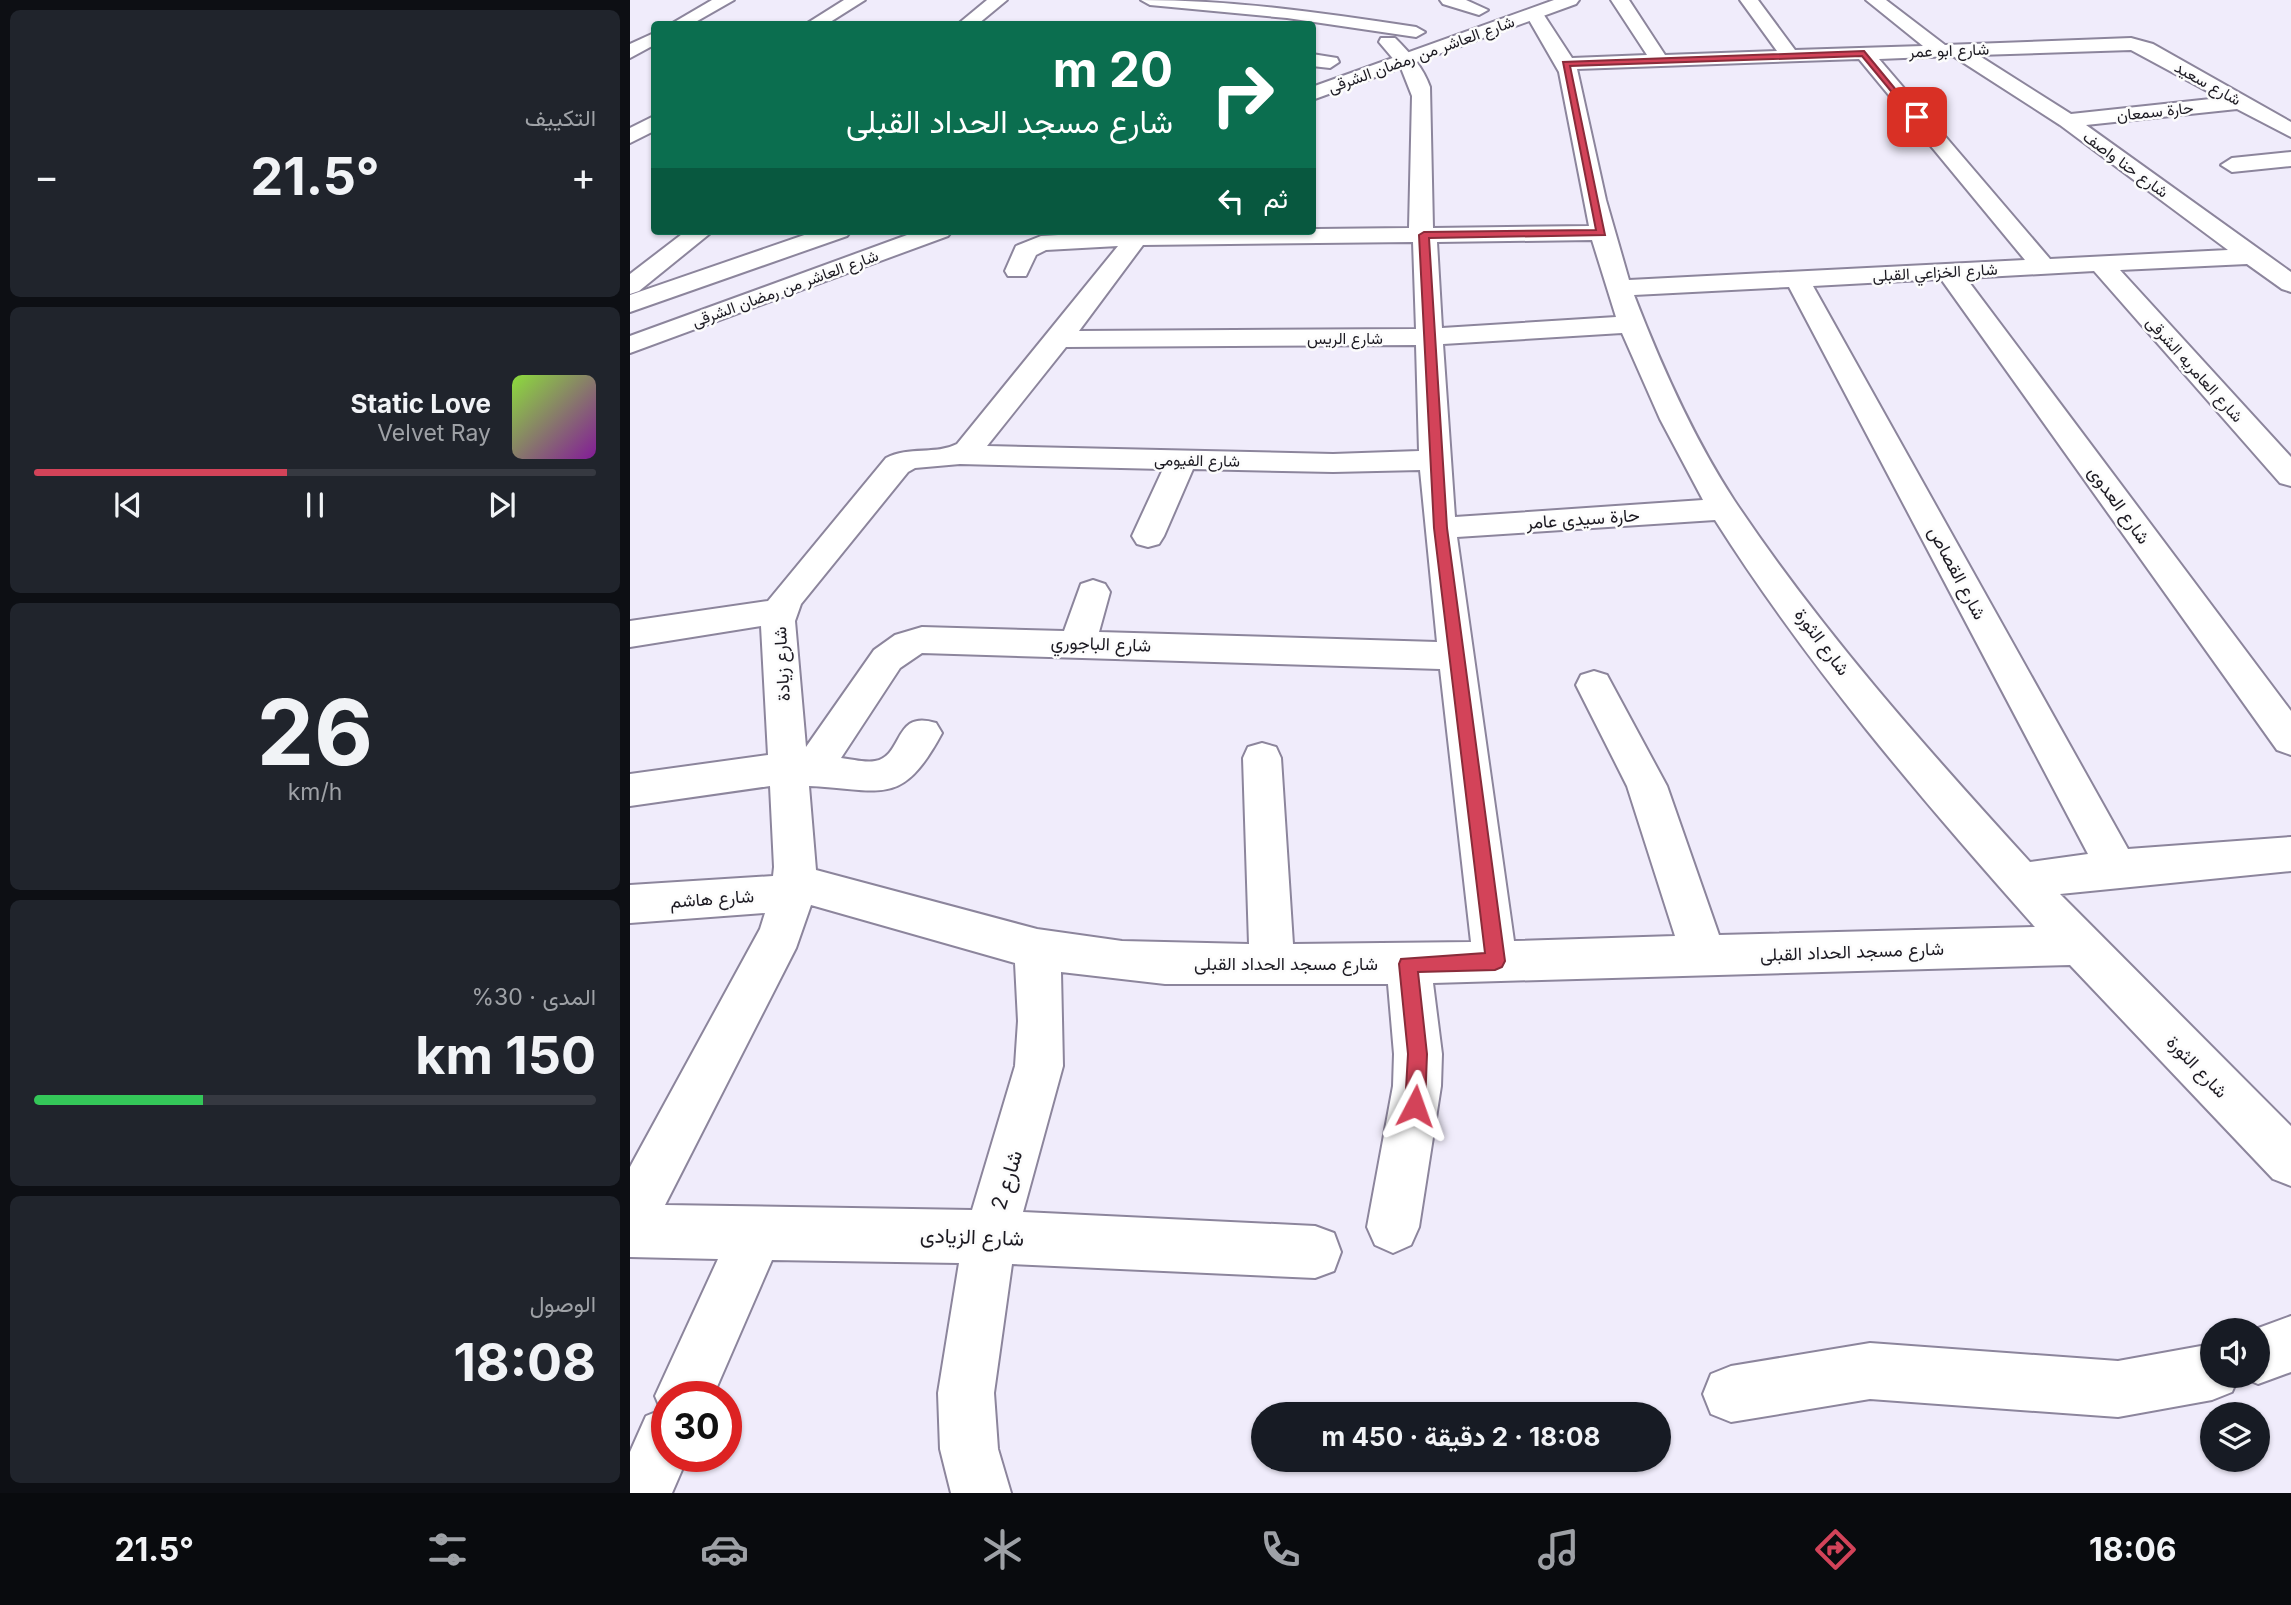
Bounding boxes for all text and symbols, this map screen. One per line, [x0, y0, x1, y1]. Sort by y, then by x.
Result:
street label: شارع العاشر من رمضان الشرقى [1325, 11, 1518, 99]
street label: شارع ابو عمر [1907, 39, 1990, 63]
text: 20 m [1053, 40, 1173, 99]
icon: right [1197, 49, 1288, 140]
street label: شارع سعيد [2170, 57, 2245, 111]
pin [1887, 87, 1947, 147]
street label: حارة سمعان [2116, 97, 2195, 126]
icon: arrive [1898, 98, 1936, 136]
text: شارع مسجد الحداد القبلى [846, 102, 1173, 141]
text: التكييف [525, 104, 596, 132]
street label: شارع حنا واصف [2078, 126, 2173, 203]
text: 21.5° [250, 145, 380, 208]
text: − [34, 153, 59, 199]
text: + [571, 153, 596, 199]
icon: left [1212, 182, 1250, 220]
text: ثم [1264, 183, 1288, 214]
street label: شارع العاشر من رمضان الشرقى [689, 245, 882, 333]
street label: شارع الخزاعي القبلى [1872, 259, 1998, 289]
street label: شارع العامريه الشرقى [2141, 312, 2248, 427]
street label: شارع الريس [1307, 328, 1383, 350]
text: Static Love [350, 388, 491, 419]
text: Velvet Ray [377, 419, 491, 447]
street label: شارع الفيومى [1154, 449, 1240, 473]
street label: شارع العدوى [2082, 462, 2155, 549]
icon: previous [109, 486, 147, 524]
icon: pause [296, 486, 334, 524]
icon: next [483, 486, 521, 524]
street label: حارة سيدى عامر [1525, 504, 1640, 534]
street label: شارع القصاص [1922, 523, 1991, 624]
street label: شارع الثورة [1789, 604, 1854, 680]
street label: شارع زيادة [769, 626, 796, 702]
street label: شارع الباجوري [1050, 631, 1152, 661]
text: 26 [257, 677, 373, 787]
text: km/h [288, 778, 342, 806]
street label: شارع هاشم [669, 885, 755, 914]
street label: شارع مسجد الحداد القبلى [1760, 938, 1944, 967]
street label: شارع مسجد الحداد القبلى [1194, 953, 1378, 976]
text: المدى · 30% [472, 983, 596, 1011]
text: 150 km [415, 1024, 596, 1087]
street label: شارع الثورة [2161, 1031, 2232, 1103]
position arrow [1378, 1069, 1452, 1143]
street label: شارع 2 [986, 1147, 1029, 1213]
street label: شارع الزيادى [920, 1222, 1024, 1253]
text: الوصول [530, 1290, 596, 1318]
map controls [2200, 1318, 2270, 1472]
button: sound [2200, 1318, 2270, 1388]
text: 18:08 [453, 1331, 596, 1394]
speed limit sign: 30 [651, 1381, 742, 1472]
button: layers [2200, 1402, 2270, 1472]
text: 18:08 · 2 دقيقة · 450 m [1322, 1421, 1600, 1452]
icon: filters [423, 1525, 472, 1574]
icon: car [700, 1525, 749, 1574]
icon: climate [978, 1525, 1027, 1574]
icon: phone [1256, 1525, 1305, 1574]
icon: music [1534, 1525, 1583, 1574]
icon: directions [1811, 1525, 1860, 1574]
text: 21.5° [114, 1530, 194, 1569]
text: 18:06 [2089, 1530, 2177, 1569]

